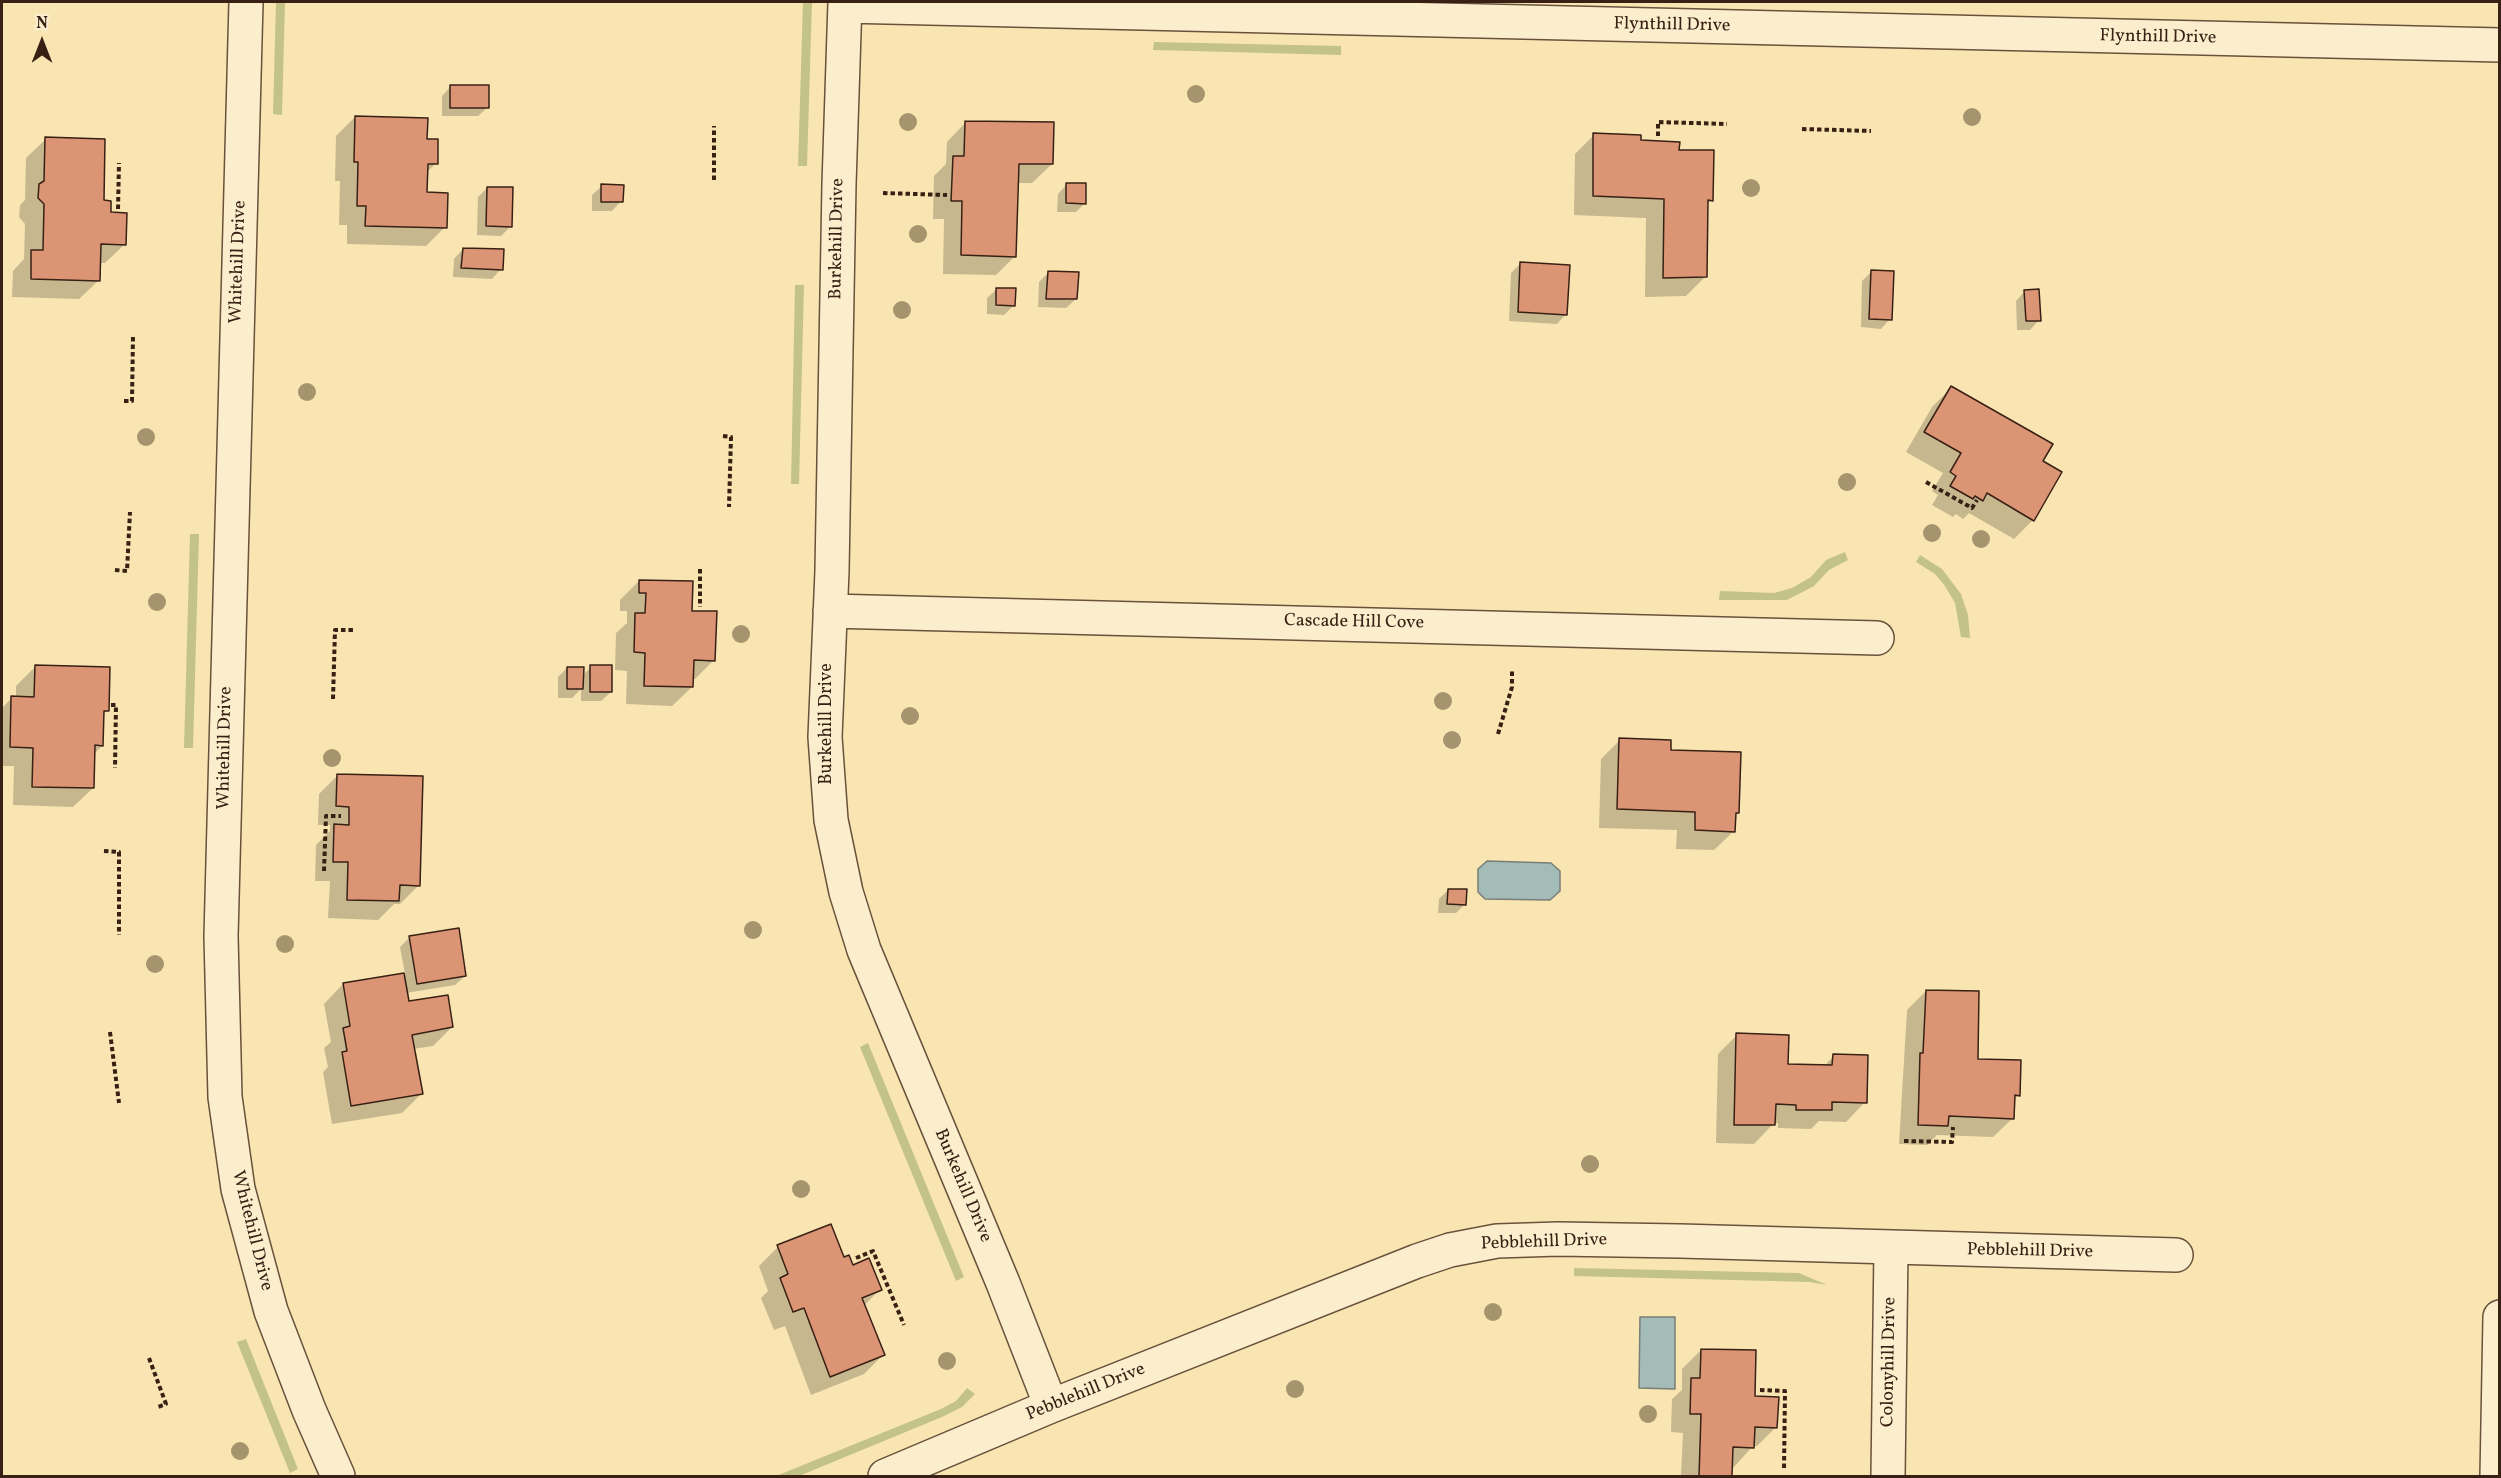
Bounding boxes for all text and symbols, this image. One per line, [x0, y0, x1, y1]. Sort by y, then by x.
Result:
north arrow [12, 12, 72, 72]
text: N [36, 13, 48, 35]
street label: Flynthill Drive [1613, 14, 1731, 38]
street label: Flynthill Drive [2099, 26, 2217, 50]
street label: Burkehill Drive [826, 178, 850, 300]
street label: Whitehill Drive [226, 200, 252, 324]
street label: Cascade Hill Cove [1284, 611, 1424, 635]
street label: Burkehill Drive [817, 663, 839, 785]
street label: Whitehill Drive [214, 686, 238, 810]
street label: Burkehill Drive [928, 1126, 996, 1246]
street label: Whitehill Drive [226, 1169, 276, 1293]
street label: Pebblehill Drive [1480, 1230, 1608, 1256]
street label: Pebblehill Drive [1967, 1240, 2093, 1264]
street label: Colonyhill Drive [1878, 1297, 1902, 1427]
street label: Pebblehill Drive [1023, 1359, 1149, 1427]

